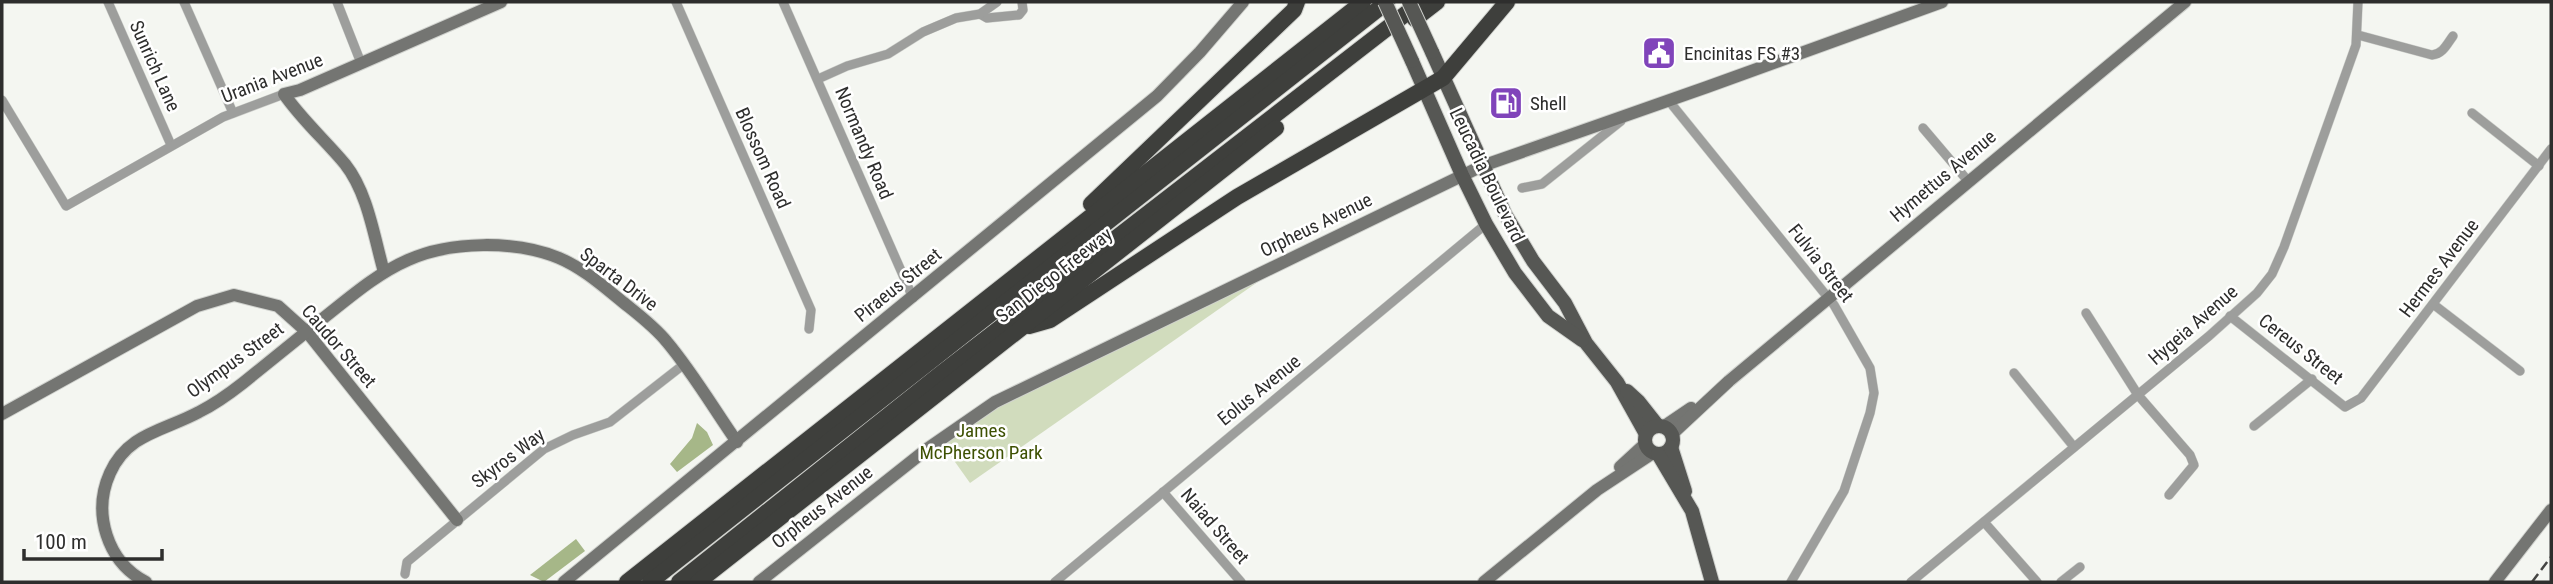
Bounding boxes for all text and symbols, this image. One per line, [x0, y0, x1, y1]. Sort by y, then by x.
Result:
street label: Sunrich Lane [125, 17, 185, 115]
public building icon: Encinitas FS #3 [1640, 34, 1678, 72]
place label: Encinitas FS #3 [1684, 42, 1800, 65]
street label: Urania Avenue [218, 48, 326, 108]
street label: Normandy Road [830, 83, 898, 203]
fuel station icon: Shell [1487, 84, 1525, 122]
place label: Shell [1530, 92, 1567, 115]
street label: Blossom Road [731, 104, 795, 212]
street label: Leucadia Boulevard [1445, 104, 1529, 246]
street label: Hymettus Avenue [1885, 125, 2001, 227]
street label: Orpheus Avenue [1256, 188, 1376, 262]
street label: Hermes Avenue [2394, 214, 2484, 322]
street label: Fulvia Street [1783, 219, 1859, 307]
street label: San Diego Freeway [991, 222, 1117, 328]
street label: Sparta Drive [576, 242, 663, 316]
street label: Piraeus Street [850, 243, 946, 327]
street label: Hygeia Avenue [2144, 280, 2242, 370]
street label: Caudor Street [297, 300, 381, 392]
street label: Cereus Street [2254, 309, 2348, 389]
street label: Olympus Street [182, 317, 288, 403]
street label: Eolus Avenue [1213, 350, 1305, 430]
park label: James McPherson Park [919, 419, 1043, 464]
street label: Skyros Way [467, 423, 549, 493]
street label: Orpheus Avenue [767, 460, 877, 553]
street label: Naiad Street [1176, 483, 1254, 569]
scale bar [24, 518, 163, 562]
text: 100 m [35, 530, 87, 554]

